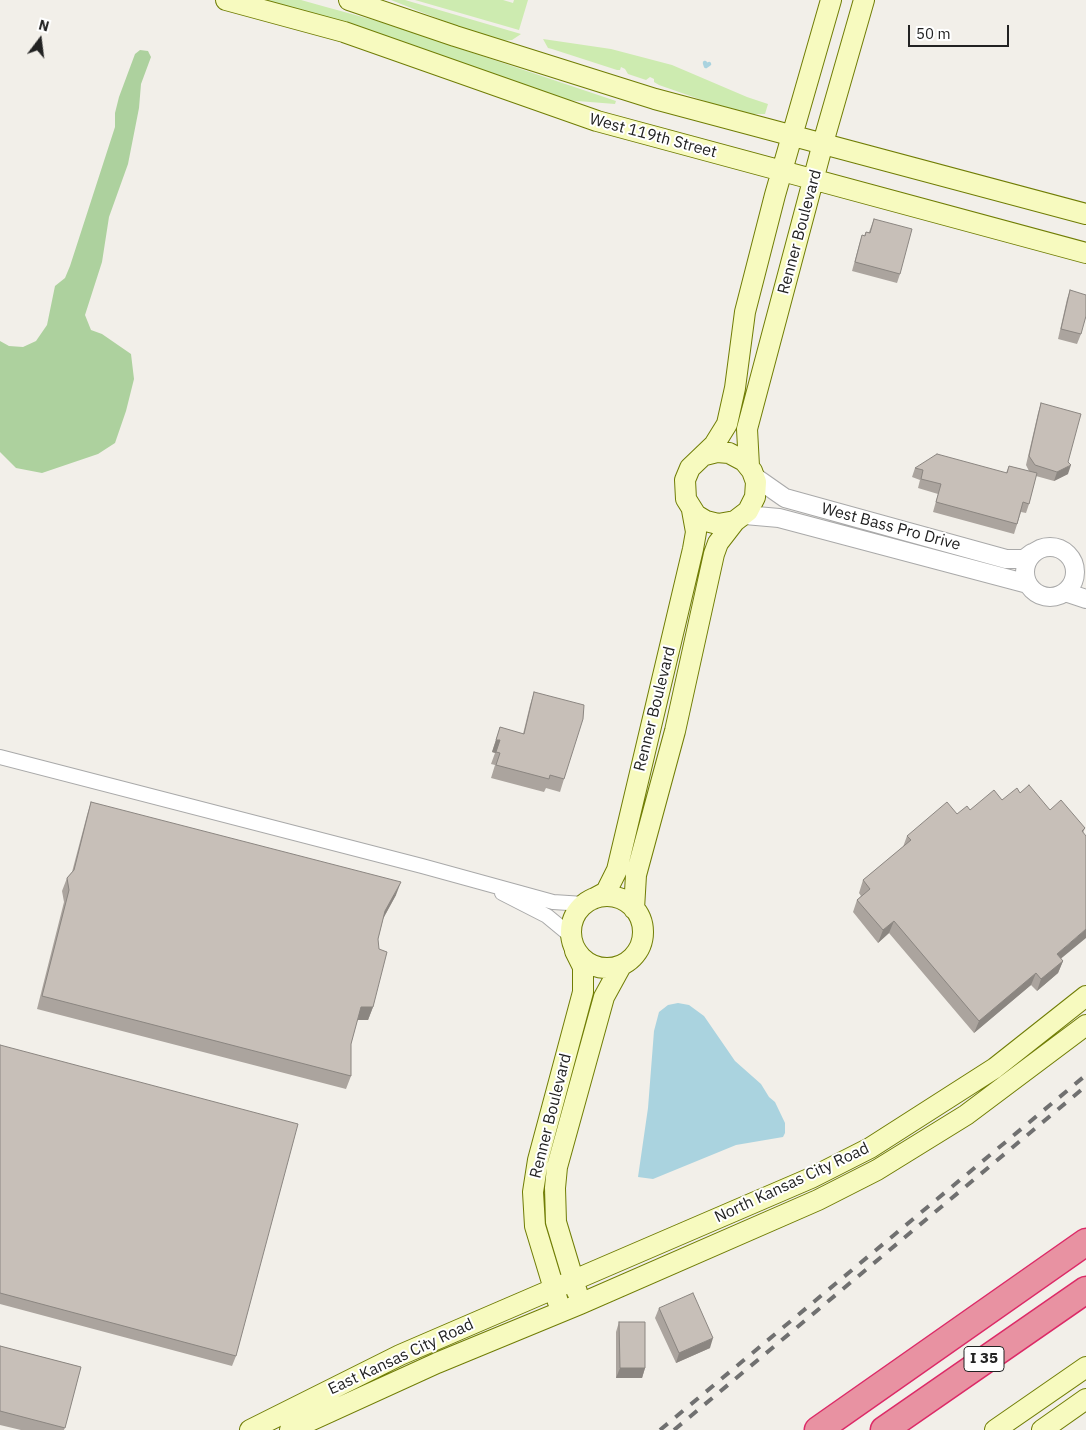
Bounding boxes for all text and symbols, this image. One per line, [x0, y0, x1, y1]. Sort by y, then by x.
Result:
north arrow [15, 15, 65, 65]
scale bar [911, 15, 1012, 47]
text: N [37, 16, 51, 36]
text: 50 m [916, 24, 951, 43]
street label: West 119th Street [587, 110, 719, 162]
street label: Renner Boulevard [774, 168, 826, 296]
street label: West Bass Pro Drive [819, 499, 963, 555]
street label: Renner Boulevard [630, 644, 680, 774]
street label: Renner Boulevard [526, 1051, 576, 1181]
street label: North Kansas City Road [712, 1139, 872, 1227]
street label: East Kansas City Road [325, 1315, 477, 1399]
road number: I 35 [964, 1346, 1004, 1372]

